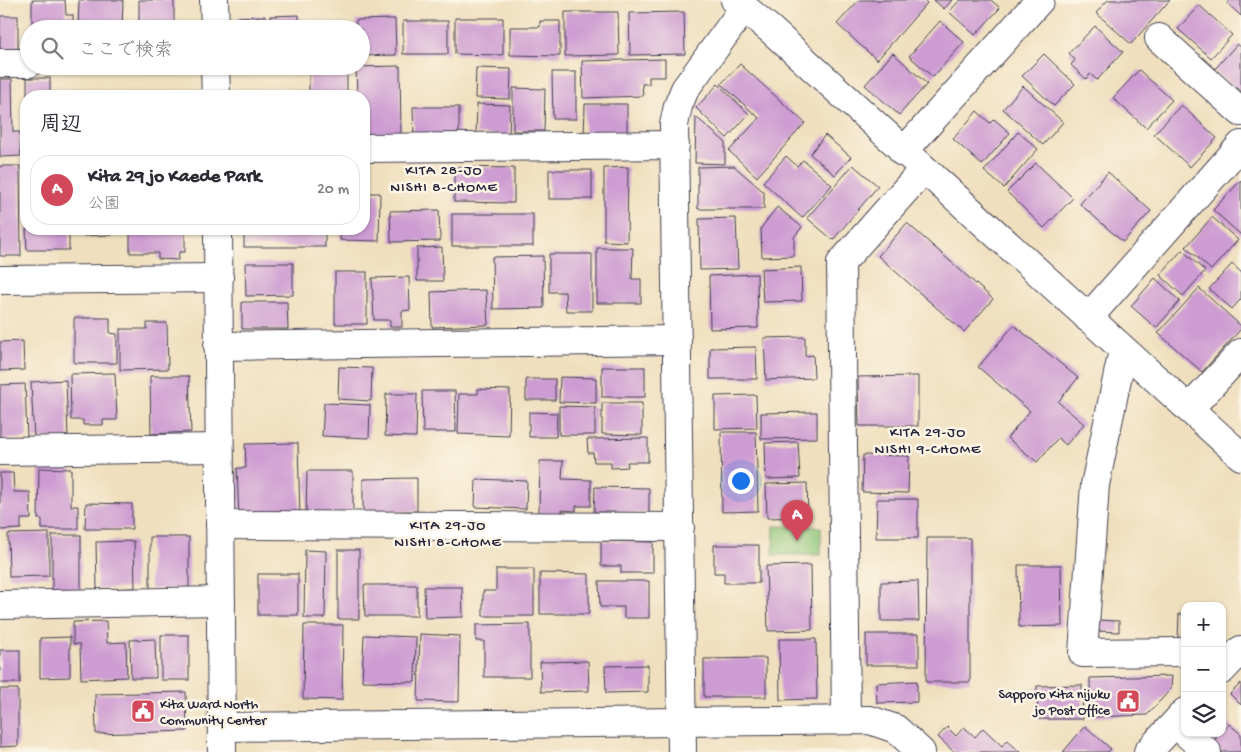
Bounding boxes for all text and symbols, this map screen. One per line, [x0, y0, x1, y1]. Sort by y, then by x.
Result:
search box [20, 20, 370, 75]
icon: search [38, 34, 66, 62]
text: ここで検索 [78, 40, 173, 63]
text: 周辺 [40, 114, 82, 139]
district label: KITA 28-JO NISHI 8-CHOME [390, 162, 498, 197]
text: Kita 29 jo Kaede Park [88, 166, 261, 189]
text: A [52, 181, 62, 200]
text: 20 m [317, 181, 349, 200]
text: 公園 [88, 196, 120, 215]
district label: KITA 29-JO NISHI 9-CHOME [875, 424, 981, 459]
your location [728, 468, 754, 494]
pin: A [781, 500, 813, 541]
district label: KITA 29-JO NISHI 8-CHOME [394, 517, 502, 552]
map controls [1181, 602, 1226, 737]
button: + [1181, 602, 1226, 647]
button: − [1181, 647, 1226, 692]
place label: Sapporo Kita nijuku jo Post Office [998, 687, 1111, 720]
public building icon: Sapporo Kita nijuku jo Post Office [1115, 688, 1141, 714]
button: layers [1181, 692, 1226, 737]
place label: Kita Ward North Community Center [160, 697, 267, 730]
public building icon: Kita Ward North Community Center [130, 698, 156, 724]

